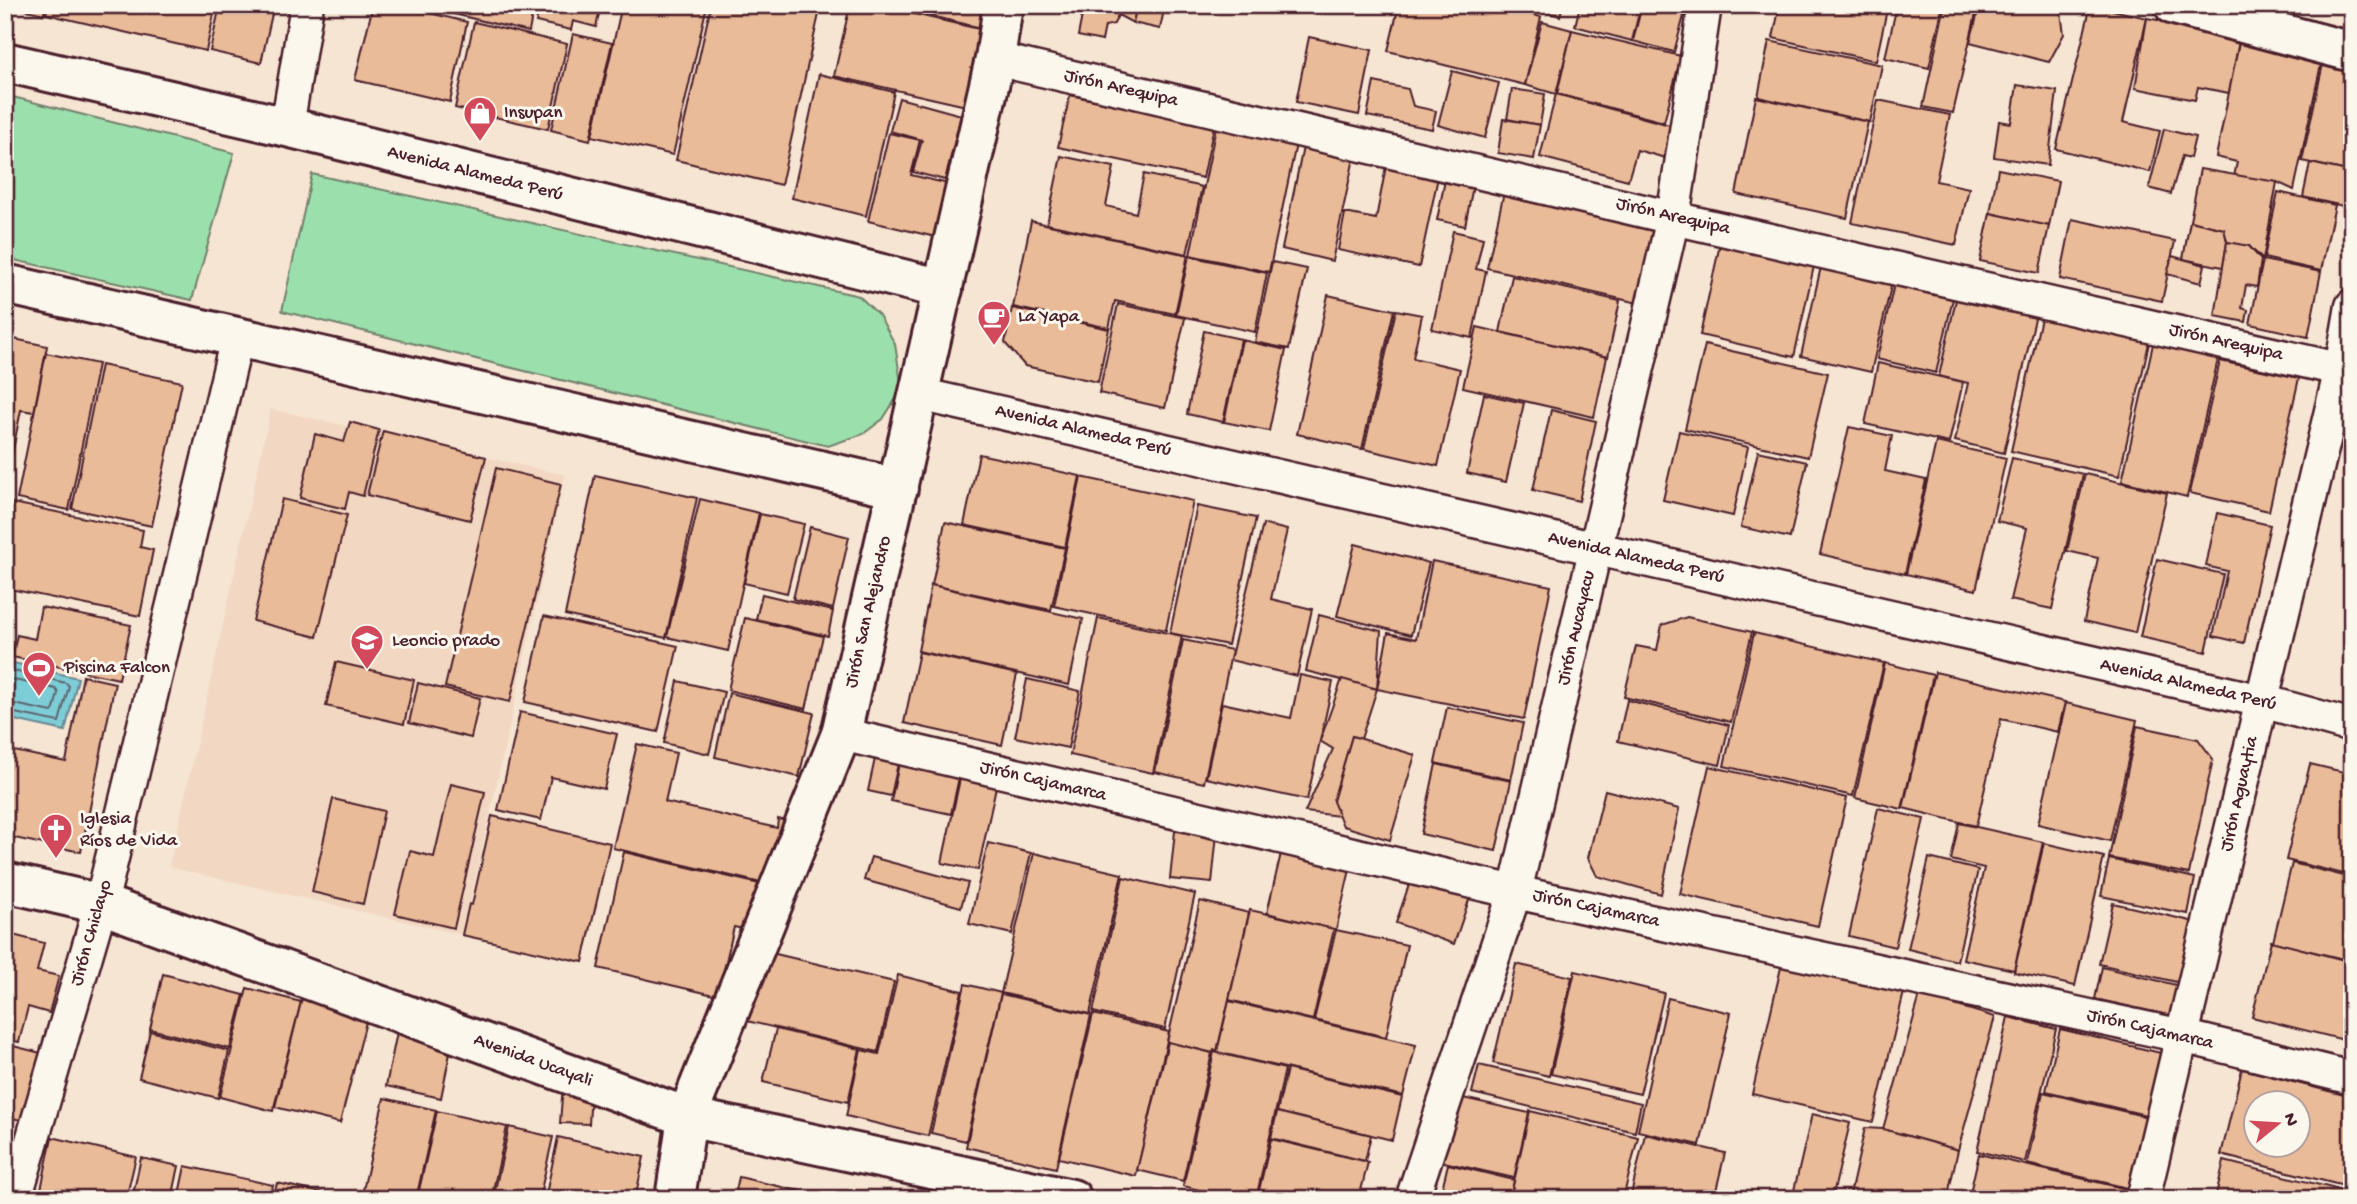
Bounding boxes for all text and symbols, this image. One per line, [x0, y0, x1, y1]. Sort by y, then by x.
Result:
street label: Jirón Arequipa [1062, 65, 1182, 114]
shop icon: Insupan [461, 94, 499, 143]
place label: Insupan [504, 102, 562, 125]
street label: Avenida Alameda Perú [385, 141, 565, 207]
street label: Jirón Arequipa [1614, 193, 1734, 242]
cafe icon: La Yapa [975, 298, 1013, 347]
place label: La Yapa [1018, 306, 1081, 329]
street label: Jirón Arequipa [2167, 319, 2287, 368]
street label: Avenida Alameda Perú [993, 400, 1173, 462]
street label: Avenida Alameda Perú [1546, 527, 1726, 589]
street label: Jirón San Alejandro [840, 534, 898, 690]
street label: Jirón Aucayacu [1553, 568, 1601, 687]
school or university icon: Leoncio prado [348, 622, 386, 671]
place label: Leoncio prado [392, 630, 500, 653]
sports icon: Piscina Falcon [20, 649, 58, 698]
street label: Avenida Alameda Perú [2098, 654, 2278, 716]
place label: Piscina Falcon [63, 657, 170, 680]
street label: Jirón Aguaytia [2216, 733, 2265, 854]
street label: Jirón Cajamarca [978, 756, 1110, 808]
place label: Iglesia Ríos de Vida [80, 808, 179, 853]
church icon: Iglesia Ríos de Vida [37, 811, 75, 860]
street label: Jirón Chiclayo [66, 877, 118, 989]
street label: Jirón Cajamarca [1531, 884, 1663, 934]
street label: Jirón Cajamarca [2085, 1004, 2217, 1056]
street label: Avenida Ucayali [470, 1029, 596, 1093]
north arrow [2242, 1088, 2312, 1158]
text: N [2277, 1110, 2303, 1129]

